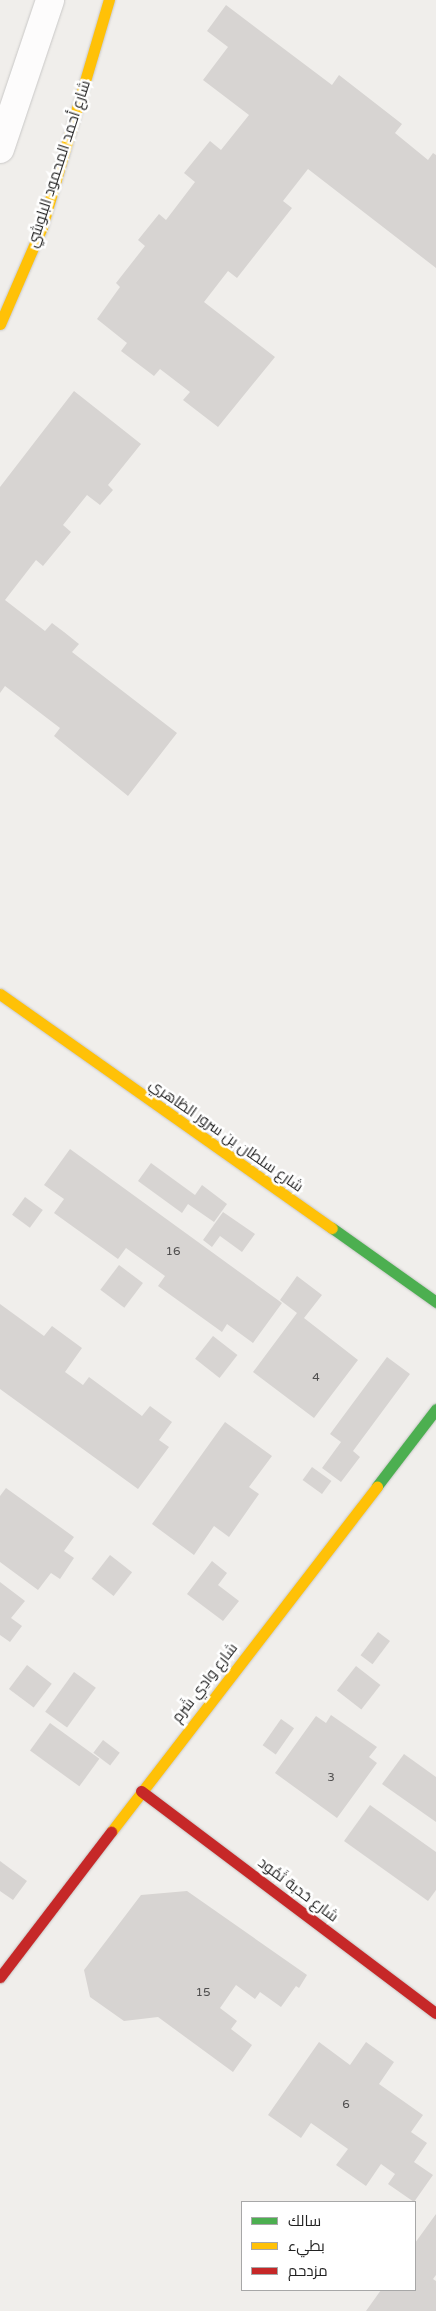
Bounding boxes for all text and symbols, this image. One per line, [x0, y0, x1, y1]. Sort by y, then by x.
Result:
street label: شارع أحمد المحمود البلوشي [23, 78, 95, 250]
street label: شارع سلطان بن سرور الظاهري [145, 1076, 307, 1196]
house number: 16 [165, 1245, 181, 1259]
house number: 4 [312, 1371, 320, 1385]
street label: شارع وادِي شَرم [168, 1640, 242, 1726]
house number: 3 [327, 1771, 335, 1785]
street label: شارع حَدبة ثَمُود [254, 1854, 342, 1926]
house number: 15 [195, 1986, 211, 2000]
house number: 6 [342, 2098, 350, 2112]
legend [241, 2201, 416, 2291]
text: سالك [288, 2212, 321, 2230]
text: بطيء [288, 2237, 325, 2255]
text: مزدحم [288, 2262, 328, 2280]

